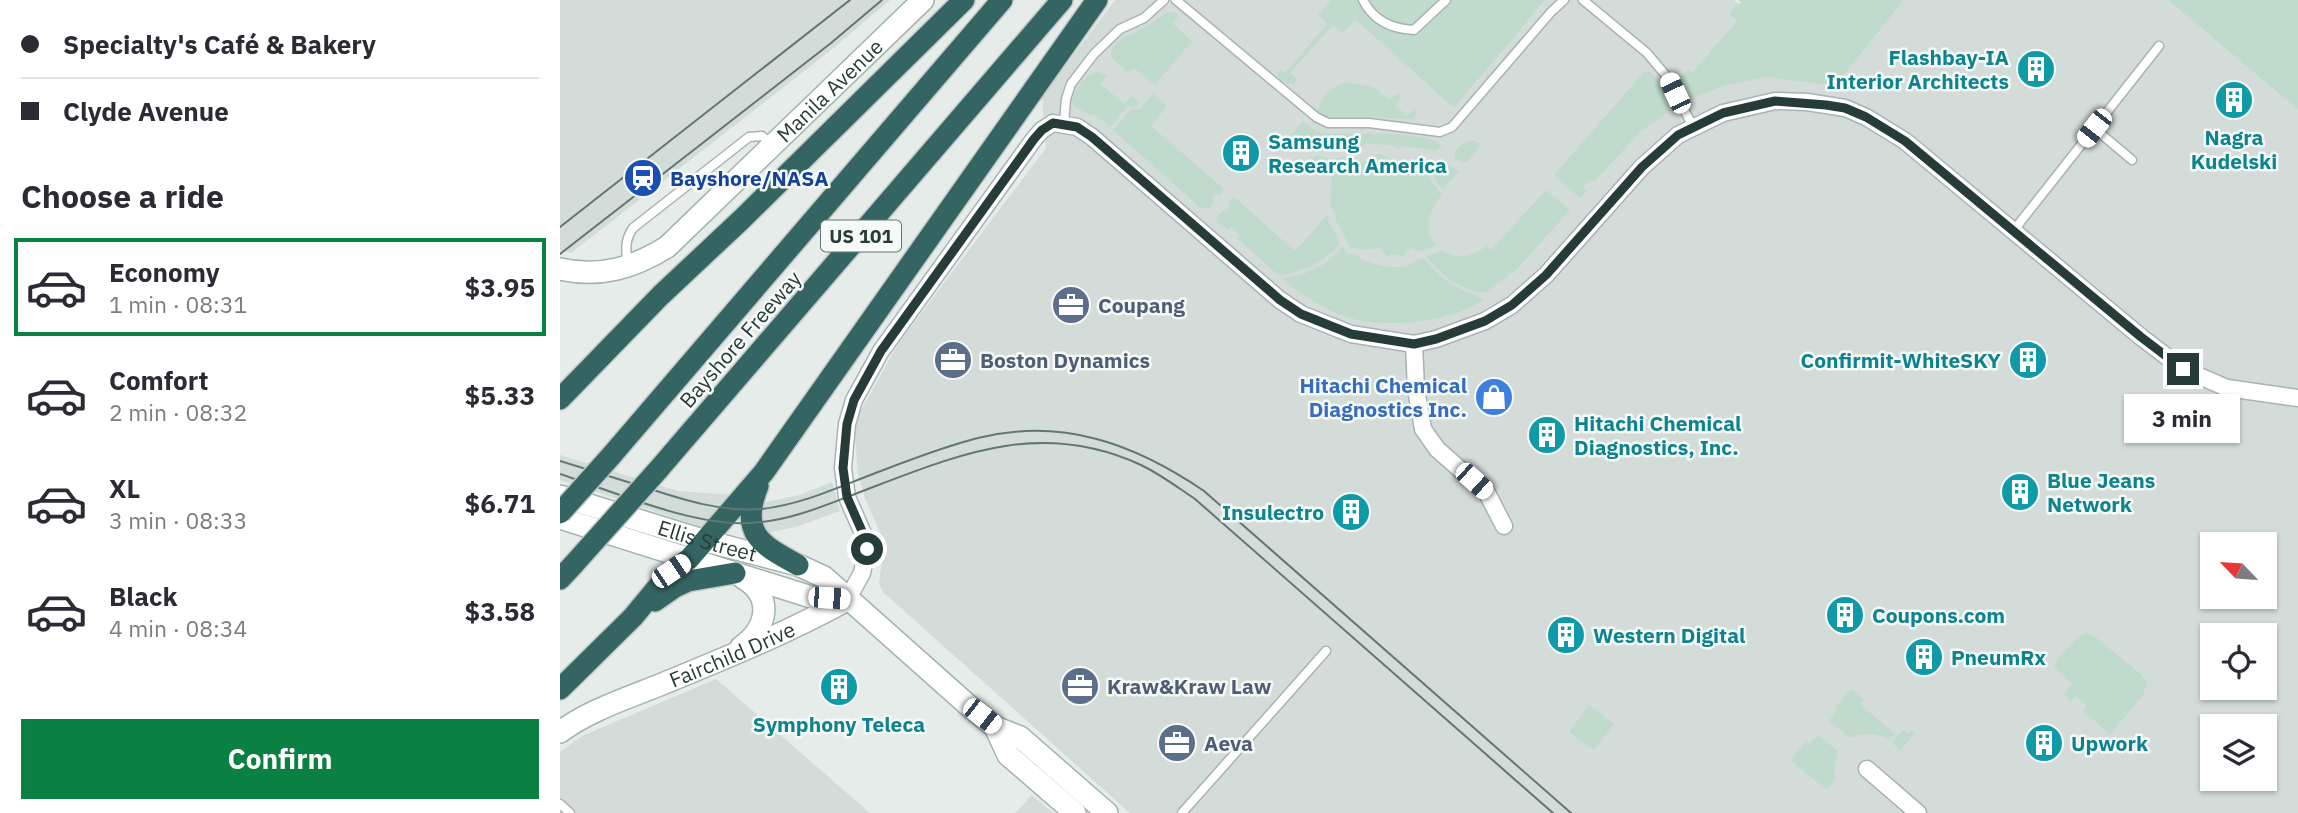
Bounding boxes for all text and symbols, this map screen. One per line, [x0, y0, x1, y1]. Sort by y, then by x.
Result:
text: Specialty's Café & Bakery [63, 27, 376, 61]
street label: Manila Avenue [770, 32, 889, 148]
place label: Flashbay-IA Interior Architects [1826, 43, 2009, 95]
building icon: Flashbay-IA Interior Architects [2015, 48, 2057, 90]
car [1657, 70, 1694, 116]
building icon: Nagra Kudelski [2213, 79, 2255, 121]
text: Clyde Avenue [63, 94, 229, 128]
car [2073, 105, 2116, 151]
place label: Nagra Kudelski [2191, 123, 2277, 175]
place label: Samsung Research America [1268, 127, 1447, 179]
building icon: Samsung Research America [1220, 132, 1262, 174]
station icon: Bayshore/NASA [622, 157, 664, 199]
place label: Bayshore/NASA [670, 164, 829, 192]
text: Choose a ride [21, 175, 224, 217]
road number: US 101 [821, 220, 901, 252]
text: Economy [109, 255, 220, 289]
icon: car [25, 256, 88, 319]
street label: Bayshore Freeway [673, 264, 808, 413]
text: $3.95 [465, 270, 535, 304]
office icon: Coupang [1050, 284, 1092, 326]
text: 1 min · 08:31 [109, 289, 247, 319]
place label: Coupang [1098, 291, 1185, 319]
office icon: Boston Dynamics [932, 339, 974, 381]
building icon: Confirmit-WhiteSKY [2007, 339, 2049, 381]
place label: Boston Dynamics [980, 346, 1150, 374]
place label: Confirmit-WhiteSKY [1801, 346, 2001, 374]
route end [2167, 353, 2199, 385]
text: Comfort [109, 363, 208, 397]
icon: car [25, 364, 88, 427]
place label: Hitachi Chemical Diagnostics Inc. [1300, 371, 1467, 423]
shop icon: Hitachi Chemical Diagnostics Inc. [1473, 376, 1515, 418]
text: $5.33 [465, 378, 535, 412]
callout: 3 min [2125, 394, 2241, 442]
text: 2 min · 08:32 [109, 397, 247, 427]
text: 3 min [2152, 403, 2212, 433]
place label: Hitachi Chemical Diagnostics, Inc. [1574, 409, 1741, 461]
building icon: Hitachi Chemical Diagnostics, Inc. [1526, 414, 1568, 456]
car [1452, 459, 1497, 503]
place label: Blue Jeans Network [2047, 466, 2155, 518]
text: XL [109, 471, 140, 505]
building icon: Blue Jeans Network [1999, 471, 2041, 513]
icon: car [25, 472, 88, 535]
text: $6.71 [465, 486, 535, 520]
building icon: Insulectro [1330, 491, 1372, 533]
place label: Insulectro [1222, 498, 1324, 526]
text: 3 min · 08:33 [109, 505, 247, 535]
street label: Ellis Street [654, 513, 760, 568]
north arrow [2200, 532, 2277, 609]
map controls [2200, 532, 2277, 791]
route start [851, 533, 883, 565]
car [648, 551, 695, 591]
text: Black [109, 579, 177, 613]
icon: car [25, 580, 88, 643]
car [808, 586, 851, 610]
text: $3.58 [465, 594, 535, 628]
building icon: Coupons.com [1824, 594, 1866, 636]
place label: Coupons.com [1872, 601, 2005, 629]
text: 4 min · 08:34 [109, 613, 247, 643]
building icon: Western Digital [1545, 614, 1587, 656]
street label: Fairchild Drive [665, 615, 799, 694]
place label: Western Digital [1593, 621, 1745, 649]
button: locate [2200, 623, 2277, 700]
building icon: PneumRx [1903, 636, 1945, 678]
place label: PneumRx [1951, 643, 2046, 671]
office icon: Kraw&Kraw Law [1059, 665, 1101, 707]
building icon: Symphony Teleca [818, 666, 860, 708]
place label: Kraw&Kraw Law [1107, 672, 1272, 700]
car [959, 695, 1006, 737]
place label: Symphony Teleca [753, 710, 925, 738]
button: layers [2200, 714, 2277, 791]
button: Confirm [21, 719, 539, 799]
office icon: Aeva [1156, 722, 1198, 764]
building icon: Upwork [2023, 722, 2065, 764]
place label: Aeva [1204, 729, 1253, 757]
place label: Upwork [2071, 729, 2149, 757]

